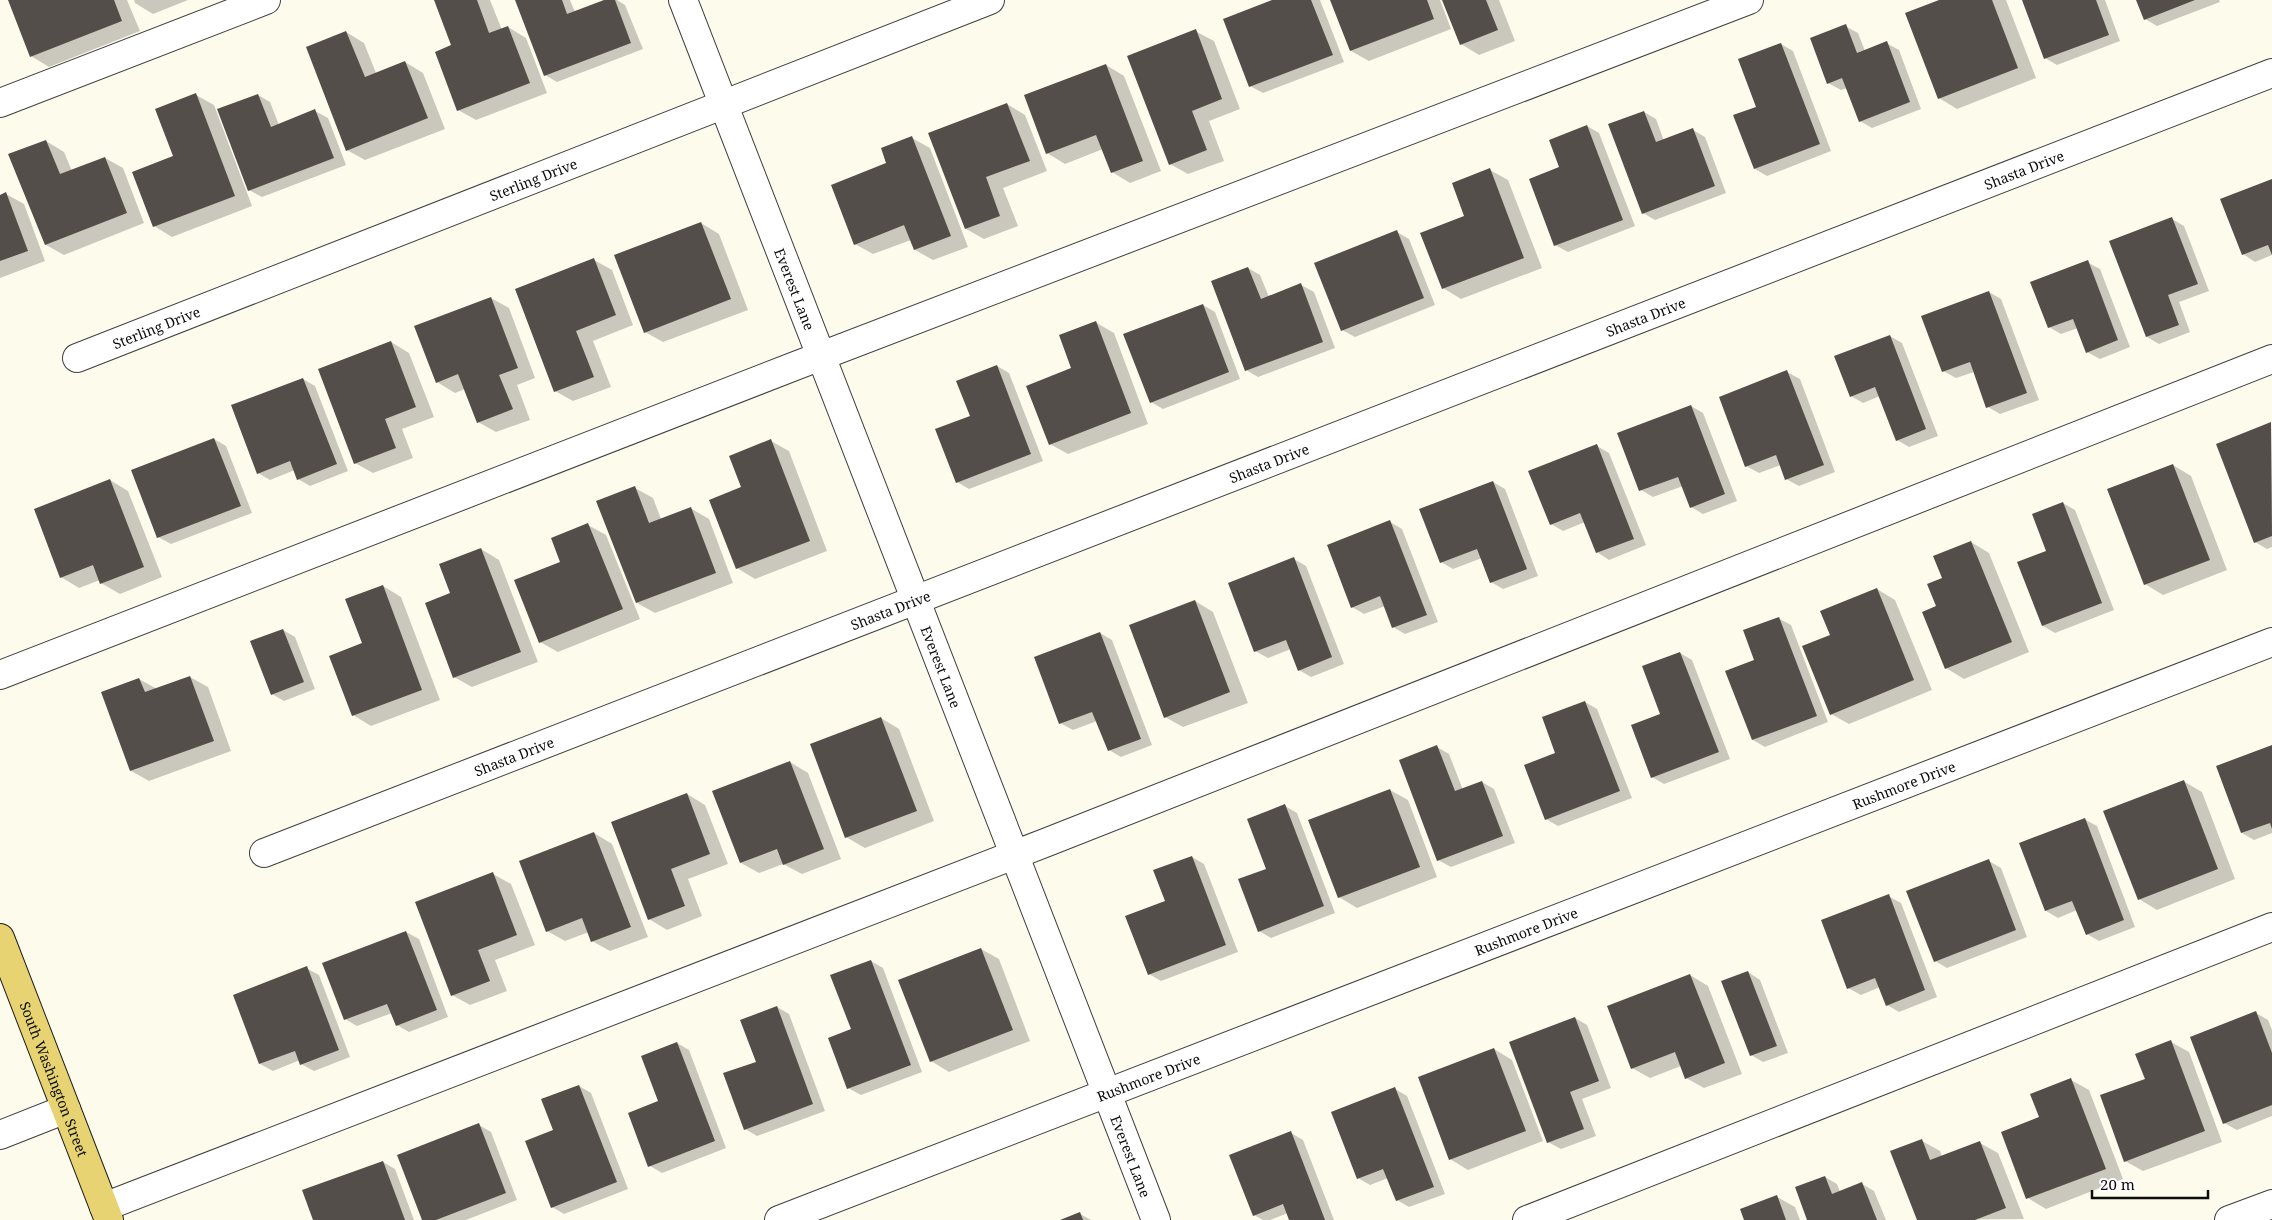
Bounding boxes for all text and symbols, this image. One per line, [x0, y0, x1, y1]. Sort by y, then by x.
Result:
street label: Shasta Drive [1981, 145, 2067, 193]
street label: Sterling Drive [487, 153, 580, 205]
street label: Everest Lane [771, 245, 820, 333]
street label: Shasta Drive [1603, 292, 1688, 340]
street label: Sterling Drive [110, 301, 203, 353]
street label: Shasta Drive [1226, 439, 1311, 487]
street label: Shasta Drive [848, 586, 933, 634]
street label: Everest Lane [917, 623, 966, 710]
street label: Shasta Drive [471, 732, 556, 780]
street label: Rushmore Drive [1849, 756, 1958, 813]
street label: Rushmore Drive [1472, 902, 1580, 959]
street label: South Washington Street [16, 999, 93, 1159]
street label: Rushmore Drive [1094, 1048, 1203, 1106]
street label: Everest Lane [1107, 1112, 1156, 1200]
scale bar [2092, 1168, 2208, 1200]
text: 20 m [2100, 1174, 2135, 1194]

